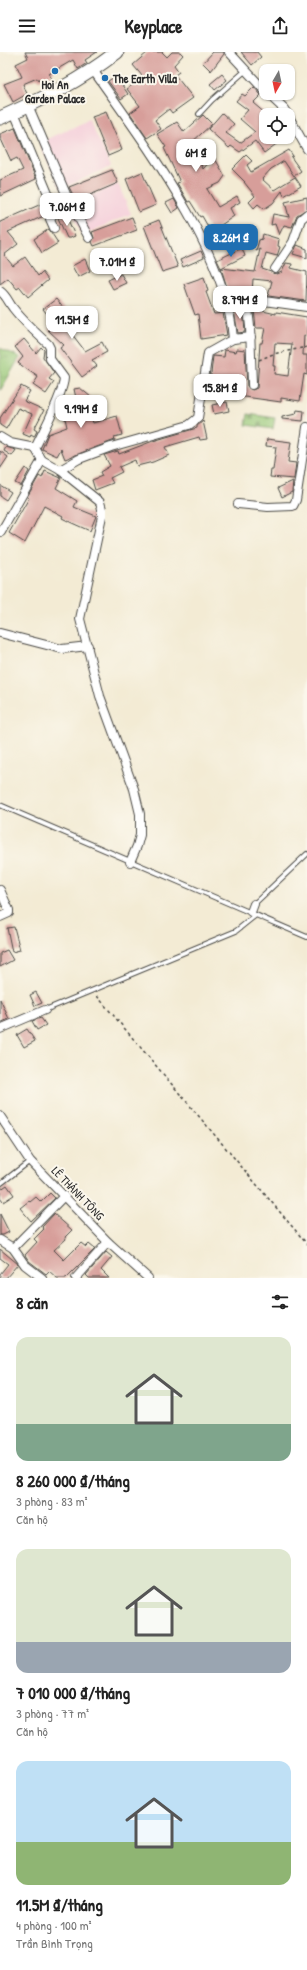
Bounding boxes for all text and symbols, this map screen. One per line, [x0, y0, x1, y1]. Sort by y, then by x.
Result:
text: Keyplace [125, 14, 182, 39]
icon: menu [16, 15, 38, 37]
icon: share [269, 15, 291, 37]
north arrow [259, 64, 295, 100]
map controls [259, 64, 295, 144]
marker: Hoi An Garden Palace [50, 66, 60, 76]
place label: The Earth Villa [112, 70, 177, 87]
marker: The Earth Villa [100, 73, 110, 83]
place label: Hoi An Garden Palace [25, 76, 85, 107]
button: locate [259, 108, 295, 144]
pin: 6M ₫ [172, 139, 220, 173]
text: 6M ₫ [185, 143, 207, 161]
pin: 7.06M ₫ [30, 193, 104, 227]
text: 7.06M ₫ [49, 197, 85, 215]
pin: 8.26M ₫ [194, 224, 268, 258]
text: 8.26M ₫ [213, 228, 249, 246]
pin: 7.01M ₫ [80, 248, 154, 282]
text: 7.01M ₫ [99, 252, 135, 270]
pin: 8.79M ₫ [203, 286, 277, 320]
text: 8.79M ₫ [222, 290, 258, 308]
pin: 11.5M ₫ [35, 306, 109, 340]
text: 11.5M ₫ [55, 310, 89, 328]
pin: 15.8M ₫ [183, 374, 257, 408]
text: 15.8M ₫ [202, 378, 238, 396]
pin: 9.19M ₫ [44, 395, 118, 429]
text: 9.19M ₫ [64, 399, 98, 417]
street label: LÊ THÁNH TÔNG [48, 1162, 108, 1224]
text: 8 căn [16, 1291, 48, 1314]
icon: filters [269, 1291, 291, 1313]
icon: home [118, 1363, 190, 1435]
text: 8 260 000 ₫/tháng [16, 1469, 130, 1492]
text: 3 phòng · 83 m² [16, 1492, 88, 1510]
text: Căn hộ [16, 1510, 48, 1528]
icon: home [118, 1575, 190, 1647]
text: 7 010 000 ₫/tháng [16, 1681, 130, 1704]
text: 3 phòng · 77 m² [16, 1704, 89, 1722]
text: Căn hộ [16, 1722, 48, 1740]
icon: home [118, 1787, 190, 1859]
text: 11.5M ₫/tháng [16, 1893, 103, 1916]
text: 4 phòng · 100 m² [16, 1916, 92, 1934]
text: Trần Bình Trọng [16, 1934, 93, 1952]

